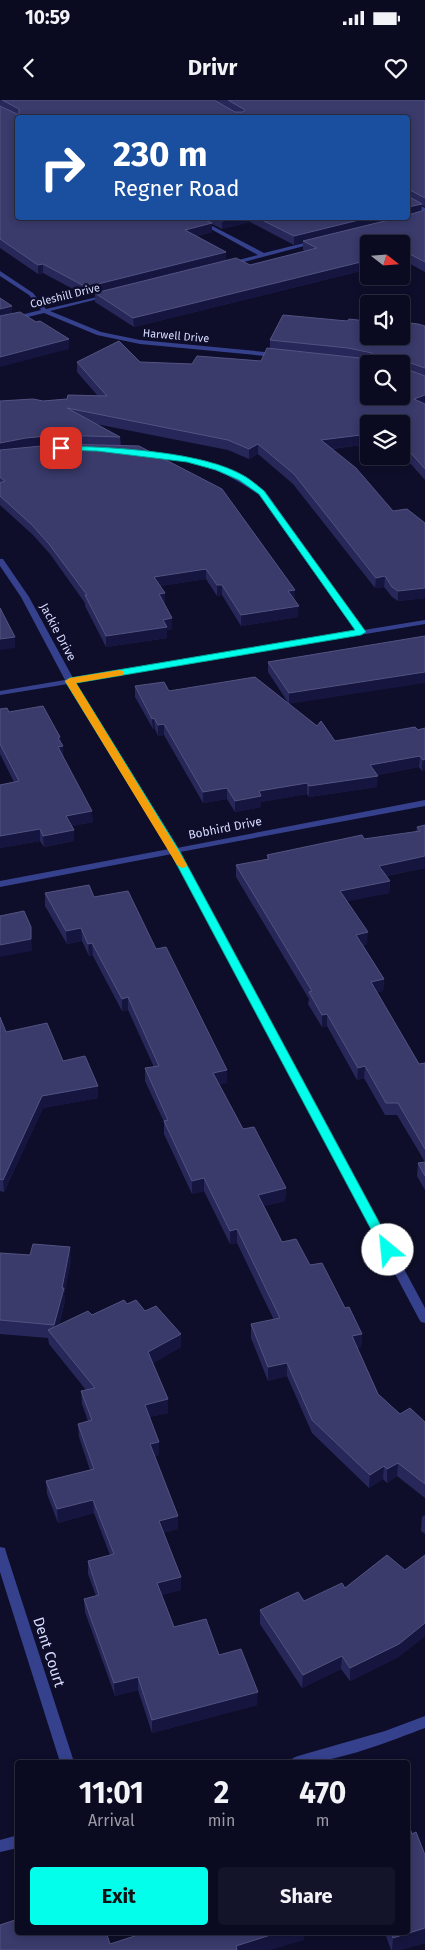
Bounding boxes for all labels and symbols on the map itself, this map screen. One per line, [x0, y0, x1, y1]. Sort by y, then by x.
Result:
north arrow [360, 235, 410, 285]
street label: Coleshill Drive [29, 281, 101, 311]
street label: Harwell Drive [142, 327, 210, 345]
pin [40, 427, 82, 469]
street label: Jackie Drive [37, 601, 79, 663]
street label: Bobhird Drive [187, 814, 263, 842]
position arrow [361, 1223, 413, 1275]
street label: Dent Court [29, 1615, 69, 1690]

